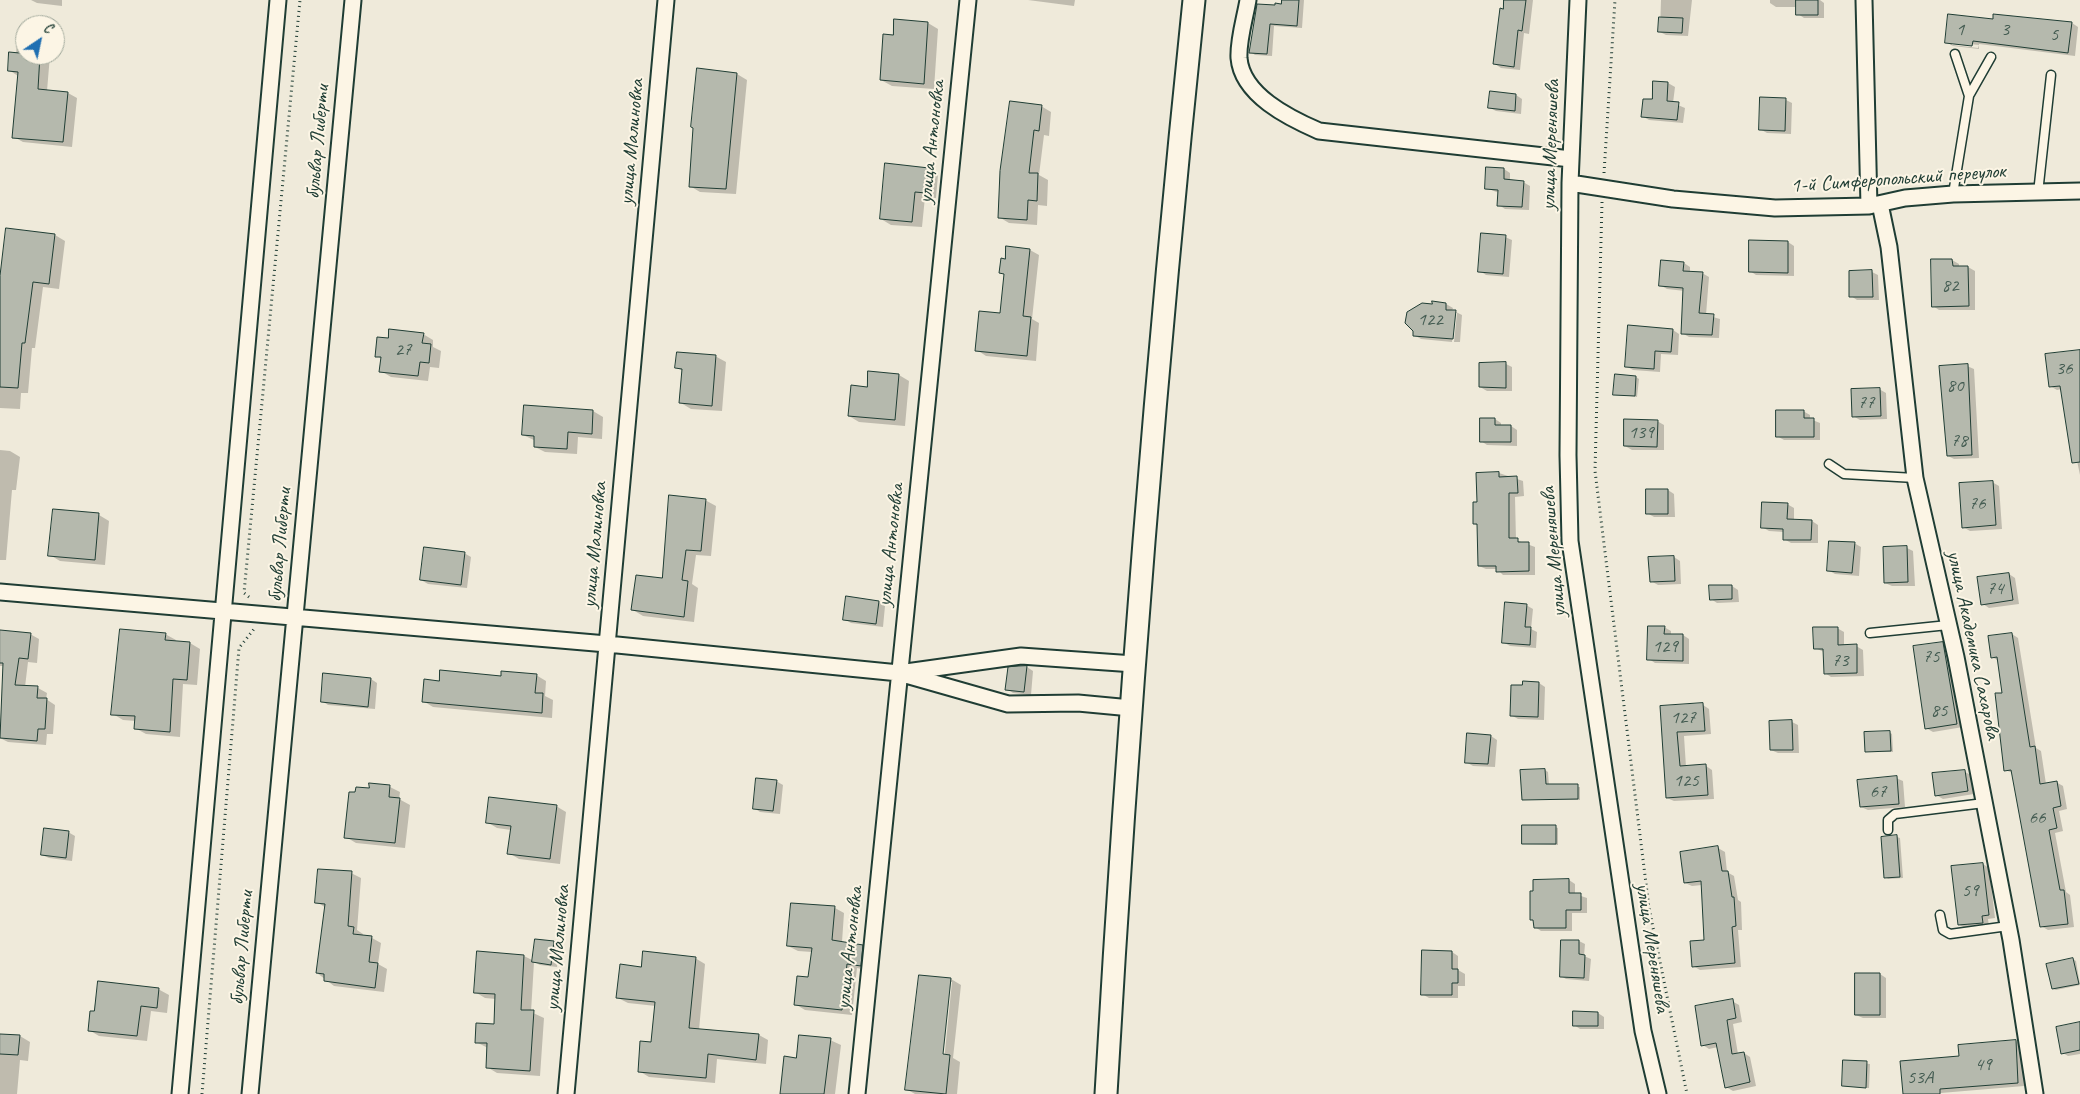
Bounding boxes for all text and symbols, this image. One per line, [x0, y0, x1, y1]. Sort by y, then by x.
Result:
north arrow [15, 15, 65, 65]
text: С [41, 19, 56, 37]
house number: 1 [1956, 19, 1964, 41]
house number: 3 [2001, 19, 2009, 41]
house number: 5 [2050, 24, 2058, 46]
street label: улица Малиновка [614, 78, 650, 206]
street label: улица Антоновка [913, 79, 951, 205]
street label: улица Мереняшева [1536, 79, 1566, 211]
street label: бульвар Либерти [300, 84, 336, 200]
street label: 1-й Симферопольский переулок [1790, 159, 2006, 199]
house number: 82 [1941, 275, 1959, 297]
house number: 122 [1417, 309, 1443, 331]
house number: 27 [394, 339, 412, 361]
house number: 36 [2055, 358, 2073, 380]
house number: 80 [1946, 375, 1964, 397]
house number: 77 [1857, 392, 1875, 414]
house number: 139 [1628, 422, 1654, 444]
house number: 78 [1950, 430, 1968, 452]
street label: улица Малиновка [577, 481, 613, 609]
street label: улица Антоновка [872, 482, 910, 608]
street label: улица Мереняшева [1536, 486, 1572, 618]
street label: бульвар Либерти [262, 487, 298, 603]
house number: 76 [1968, 493, 1986, 515]
street label: улица Академика Сахарова [1941, 548, 2005, 742]
house number: 74 [1986, 578, 2004, 600]
house number: 129 [1652, 636, 1678, 658]
house number: 75 [1922, 646, 1940, 668]
house number: 73 [1831, 650, 1849, 672]
house number: 85 [1930, 700, 1948, 722]
house number: 127 [1670, 707, 1696, 729]
house number: 125 [1673, 770, 1699, 792]
house number: 67 [1869, 781, 1887, 803]
house number: 66 [2028, 807, 2046, 829]
house number: 59 [1961, 880, 1979, 902]
street label: улица Мереняшева [1629, 881, 1675, 1015]
street label: улица Малиновка [540, 884, 576, 1012]
street label: улица Антоновка [831, 885, 869, 1011]
street label: бульвар Либерти [224, 890, 260, 1006]
house number: 49 [1974, 1054, 1992, 1076]
house number: 53А [1907, 1067, 1933, 1089]

